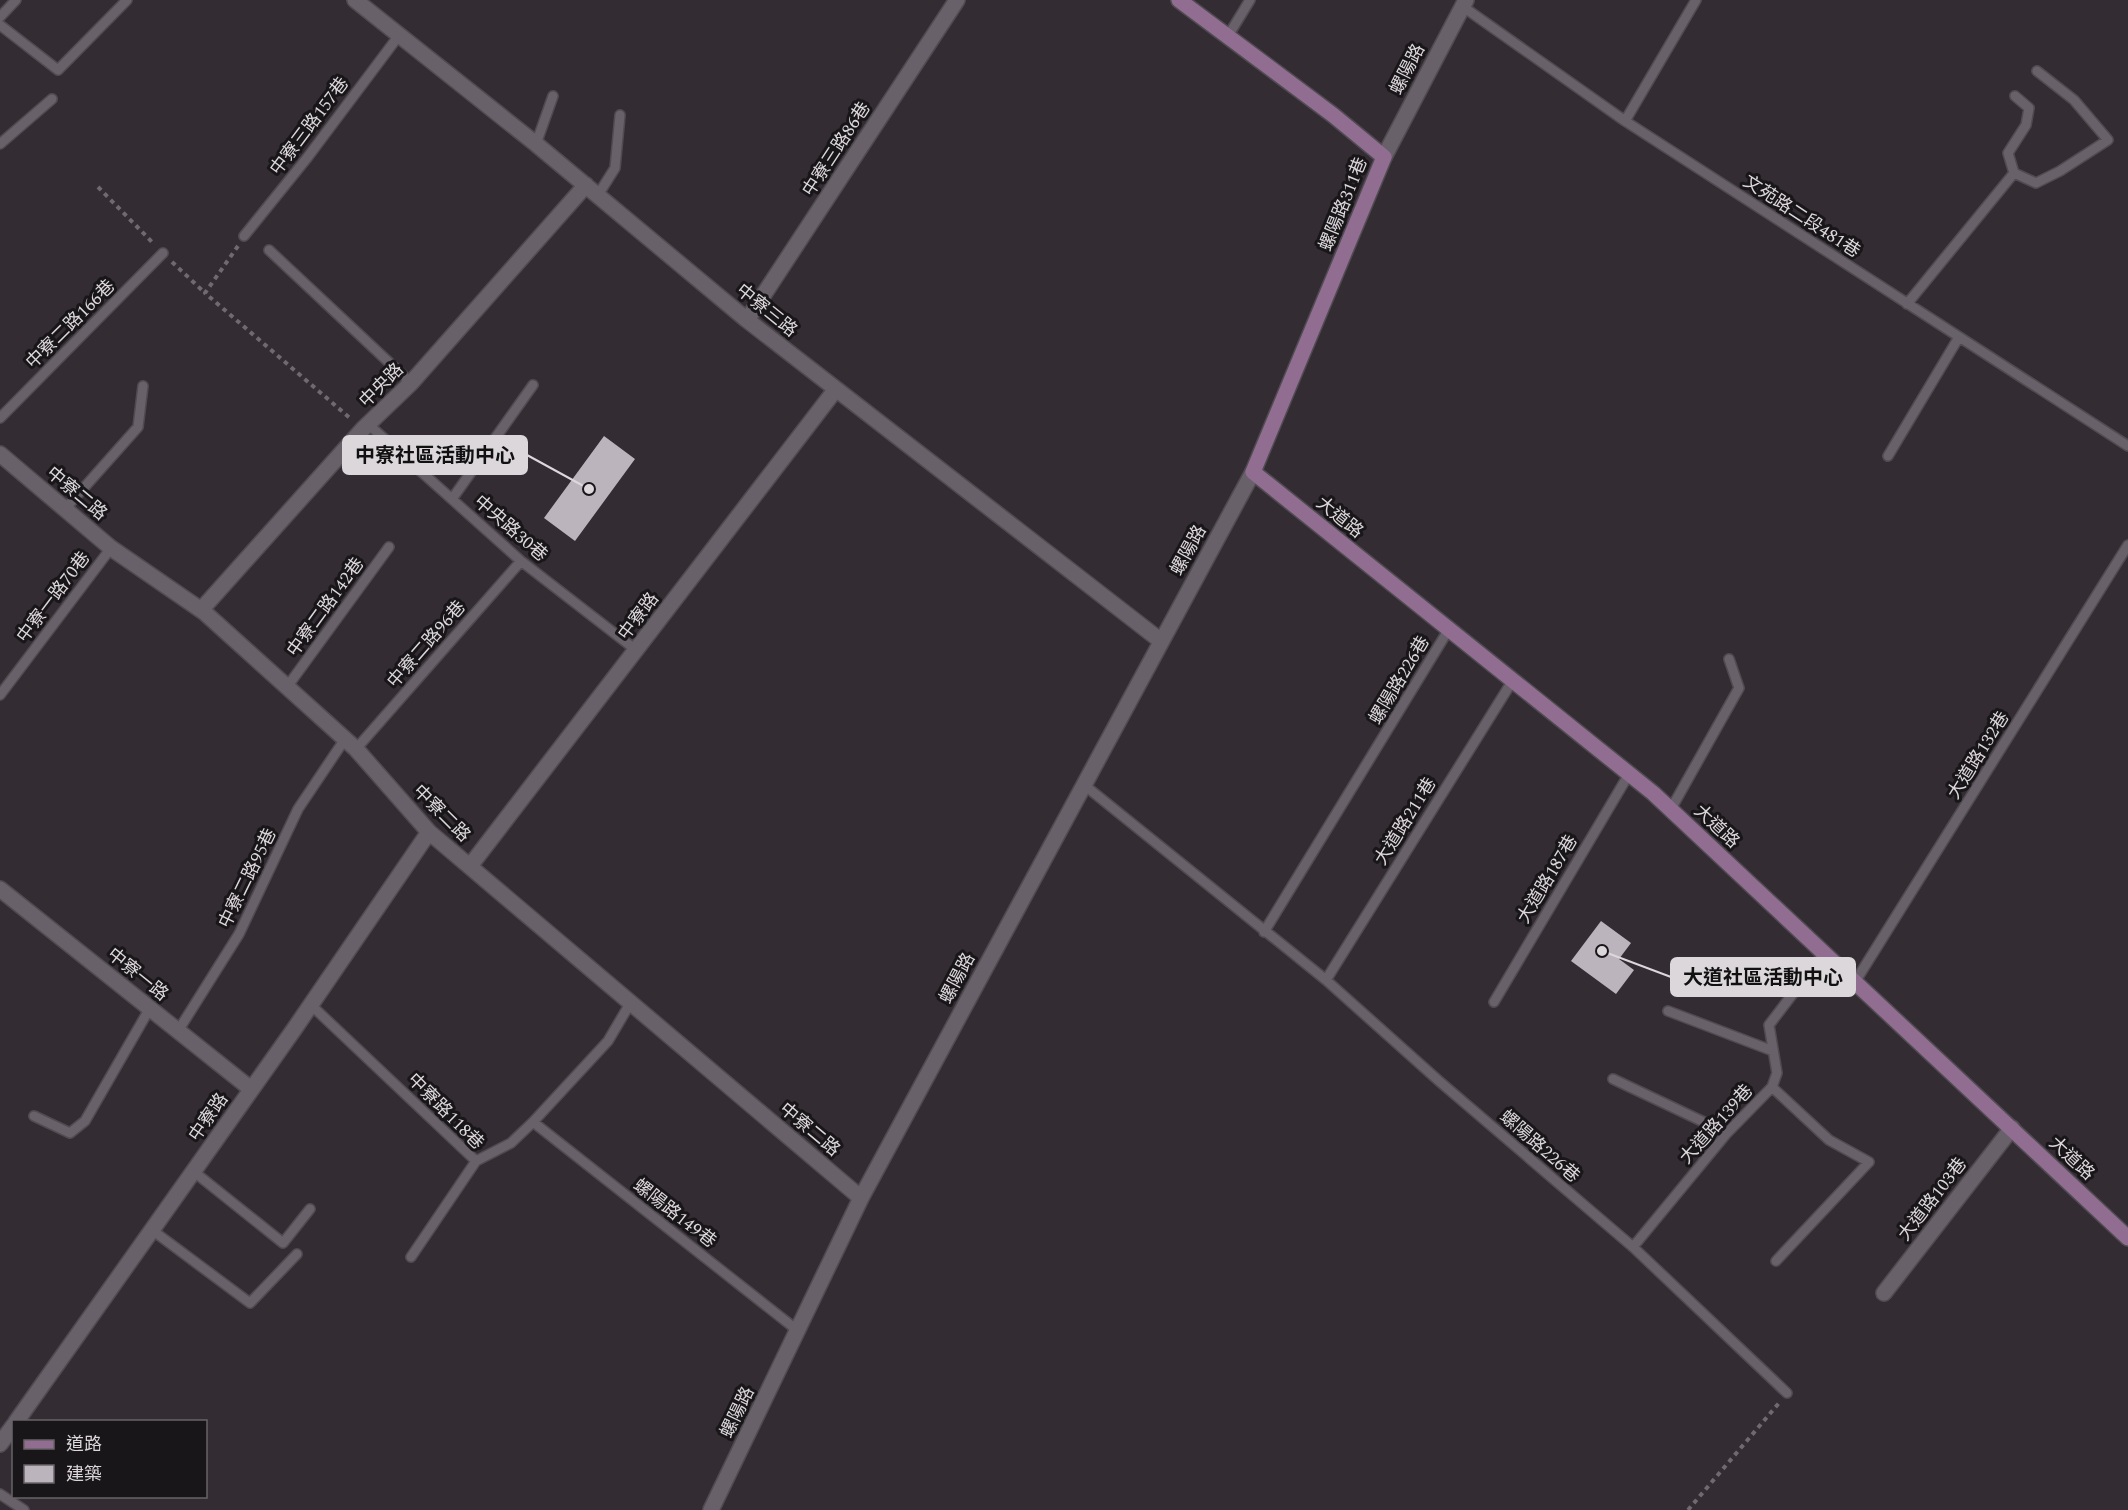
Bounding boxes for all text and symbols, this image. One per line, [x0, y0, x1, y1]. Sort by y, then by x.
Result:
street label: 螺陽路 [1383, 39, 1432, 99]
street label: 中寮三路157巷 [263, 71, 355, 181]
street label: 中寮三路86巷 [796, 97, 877, 202]
street label: 螺陽路311巷 [1312, 153, 1375, 255]
street label: 文苑路二段481巷 [1738, 168, 1866, 265]
street label: 中寮二路166巷 [19, 273, 121, 375]
street label: 中寮三路 [730, 277, 803, 344]
street label: 中央路 [353, 357, 410, 414]
callout: 中寮社區活動中心 [343, 436, 527, 474]
text: 中寮社區活動中心 [355, 441, 515, 471]
street label: 中寮二路 [40, 460, 113, 527]
street label: 中央路30巷 [468, 489, 553, 568]
street label: 大道路 [1310, 490, 1369, 545]
street label: 螺陽路 [1164, 520, 1213, 580]
street label: 中寮一路70巷 [10, 546, 97, 649]
street label: 中寮二路142巷 [280, 552, 371, 663]
street label: 中寮路 [611, 587, 665, 646]
street label: 中寮二路96巷 [381, 595, 472, 694]
street label: 螺陽路226巷 [1362, 631, 1436, 730]
street label: 大道路132巷 [1941, 706, 2016, 804]
street label: 大道路211巷 [1368, 772, 1443, 870]
street label: 中寮二路 [407, 778, 477, 848]
street label: 大道路 [1688, 798, 1746, 855]
street label: 中寮二路95巷 [212, 824, 283, 933]
street label: 大道路187巷 [1510, 830, 1584, 929]
street label: 中寮一路 [101, 941, 174, 1008]
street label: 螺陽路 [933, 948, 982, 1008]
callout: 大道社區活動中心 [1671, 958, 1855, 996]
text: 大道社區活動中心 [1683, 963, 1843, 993]
street label: 中寮路118巷 [401, 1067, 490, 1156]
street label: 大道路139巷 [1673, 1079, 1760, 1170]
street label: 中寮路 [182, 1087, 235, 1147]
street label: 中寮二路 [773, 1096, 846, 1163]
street label: 螺陽路226巷 [1493, 1104, 1586, 1189]
street label: 大道路 [2043, 1130, 2101, 1187]
street label: 大道路103巷 [1891, 1152, 1974, 1247]
street label: 螺陽路149巷 [627, 1172, 722, 1255]
street label: 螺陽路 [713, 1382, 761, 1442]
legend [12, 1420, 207, 1498]
text: 道路 [66, 1431, 102, 1458]
text: 建築 [66, 1461, 102, 1488]

